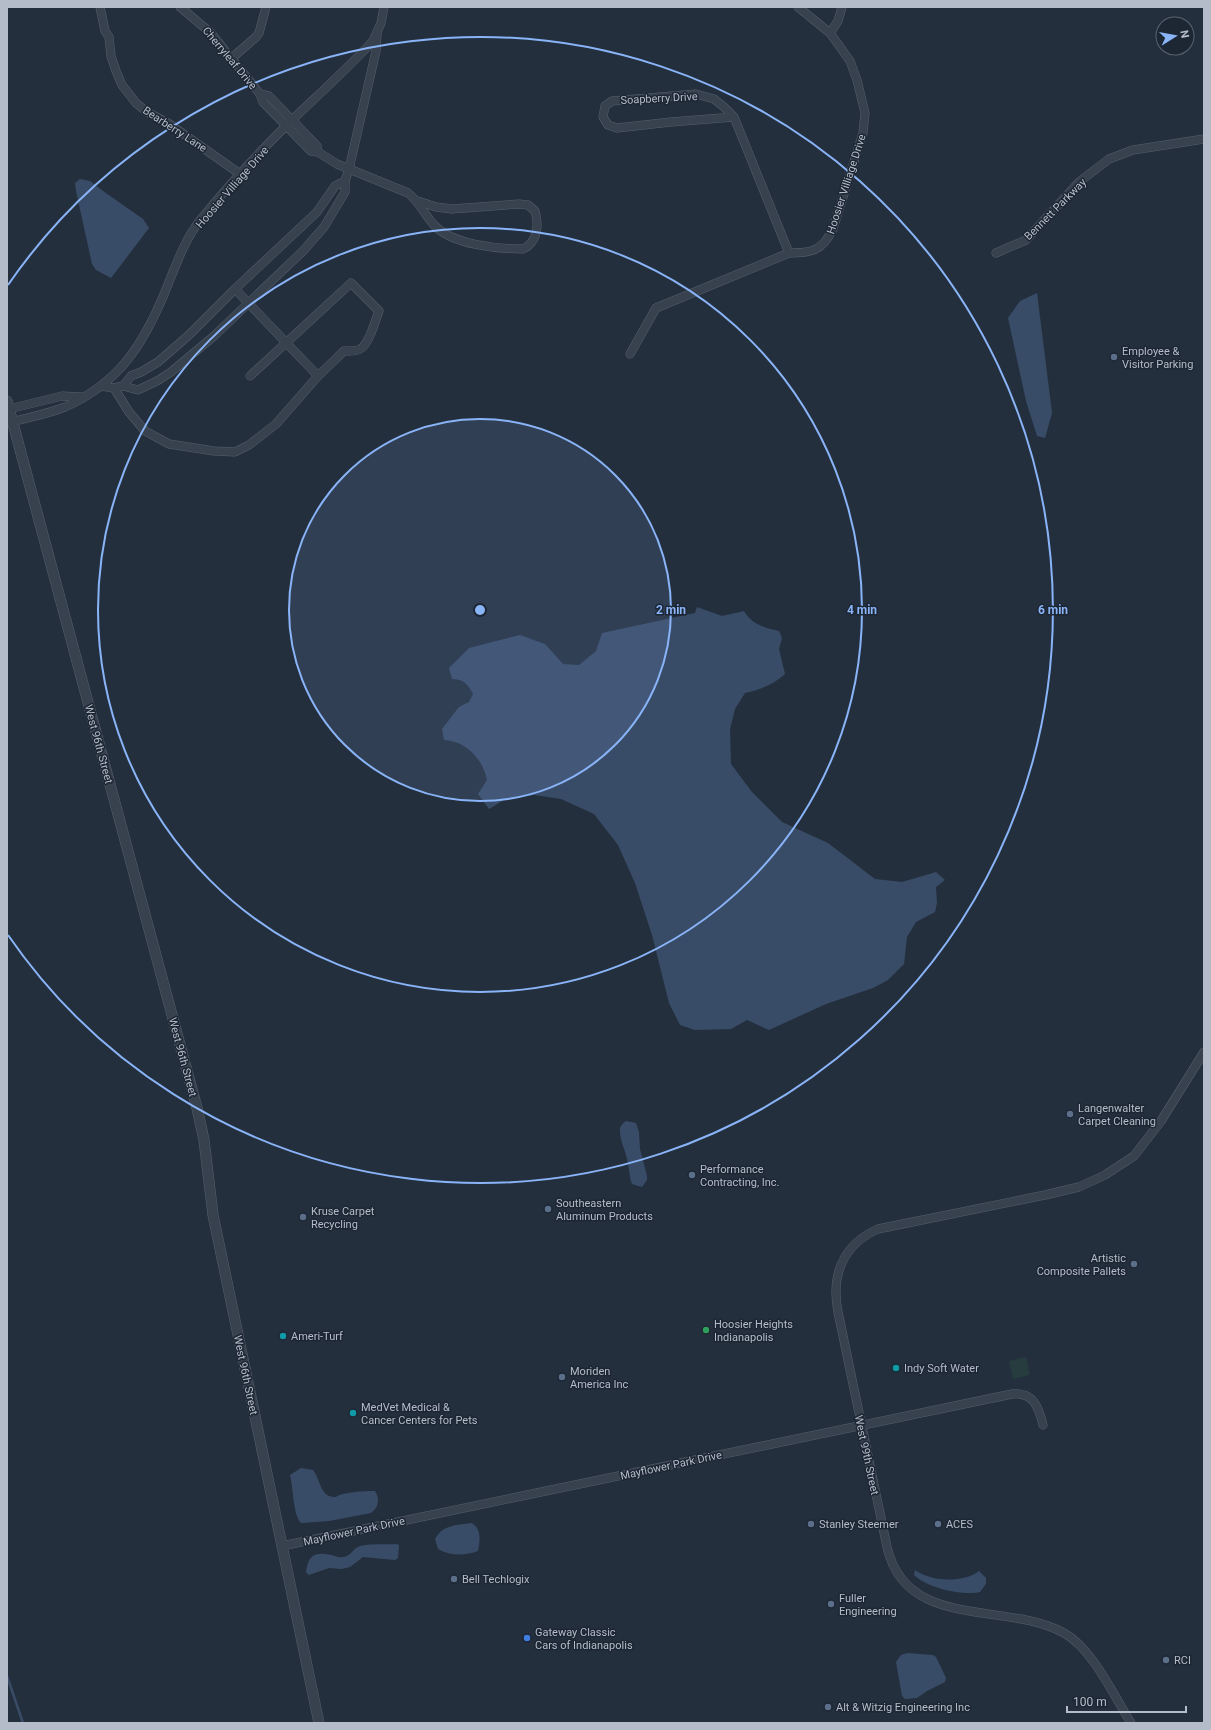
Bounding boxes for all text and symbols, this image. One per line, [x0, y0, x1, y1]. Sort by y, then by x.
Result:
north arrow [1155, 16, 1195, 56]
street label: Cherryleaf Drive [200, 24, 260, 92]
text: N [1177, 29, 1191, 39]
street label: Soapberry Drive [620, 90, 698, 107]
street label: Bearberry Lane [140, 104, 209, 155]
street label: Hoosier Villiage Drive [824, 132, 869, 236]
street label: Hoosier Villiage Drive [193, 144, 272, 231]
street label: Bennett Parkway [1022, 175, 1090, 243]
place label: Employee & Visitor Parking [1122, 345, 1193, 371]
marker: Employee & Visitor Parking [1109, 352, 1119, 362]
centre of rings [473, 603, 487, 617]
text: 2 min [656, 603, 686, 617]
text: 4 min [847, 603, 877, 617]
text: 6 min [1038, 603, 1068, 617]
street label: West 96th Street [82, 703, 115, 785]
street label: West 96th Street [166, 1016, 199, 1098]
place label: Langenwalter Carpet Cleaning [1078, 1102, 1156, 1128]
marker: Langenwalter Carpet Cleaning [1065, 1109, 1075, 1119]
place label: Performance Contracting, Inc. [700, 1163, 780, 1189]
marker: Performance Contracting, Inc. [687, 1170, 697, 1180]
place label: Southeastern Aluminum Products [556, 1197, 653, 1223]
marker: Southeastern Aluminum Products [543, 1204, 553, 1214]
place label: Kruse Carpet Recycling [311, 1205, 375, 1231]
marker: Kruse Carpet Recycling [298, 1212, 308, 1222]
place label: Artistic Composite Pallets [1037, 1252, 1126, 1278]
marker: Artistic Composite Pallets [1129, 1259, 1139, 1269]
place label: Hoosier Heights Indianapolis [714, 1318, 793, 1344]
marker: Hoosier Heights Indianapolis [701, 1325, 711, 1335]
place label: Ameri-Turf [291, 1330, 343, 1343]
marker: Ameri-Turf [278, 1331, 288, 1341]
street label: West 96th Street [231, 1334, 260, 1417]
place label: Indy Soft Water [904, 1362, 979, 1375]
marker: Indy Soft Water [891, 1363, 901, 1373]
place label: Moriden America Inc [570, 1365, 629, 1391]
marker: Moriden America Inc [557, 1372, 567, 1382]
place label: MedVet Medical & Cancer Centers for Pets [361, 1401, 478, 1427]
marker: MedVet Medical & Cancer Centers for Pets [348, 1408, 358, 1418]
street label: West 99th Street [852, 1414, 881, 1497]
street label: Mayflower Park Drive [619, 1448, 723, 1483]
street label: Mayflower Park Drive [302, 1514, 406, 1549]
place label: Stanley Steemer [819, 1518, 899, 1531]
place label: ACES [946, 1518, 974, 1531]
marker: Stanley Steemer [806, 1519, 816, 1529]
marker: ACES [933, 1519, 943, 1529]
place label: Bell Techlogix [462, 1573, 530, 1586]
marker: Bell Techlogix [449, 1574, 459, 1584]
place label: Fuller Engineering [839, 1592, 897, 1618]
marker: Fuller Engineering [826, 1599, 836, 1609]
place label: Gateway Classic Cars of Indianapolis [535, 1626, 633, 1652]
marker: Gateway Classic Cars of Indianapolis [522, 1633, 532, 1643]
place label: RCI [1174, 1654, 1191, 1667]
marker: RCI [1161, 1655, 1171, 1665]
scale bar [1067, 1688, 1186, 1714]
text: 100 m [1073, 1695, 1107, 1709]
place label: Alt & Witzig Engineering Inc [836, 1701, 970, 1714]
marker: Alt & Witzig Engineering Inc [823, 1702, 833, 1712]

